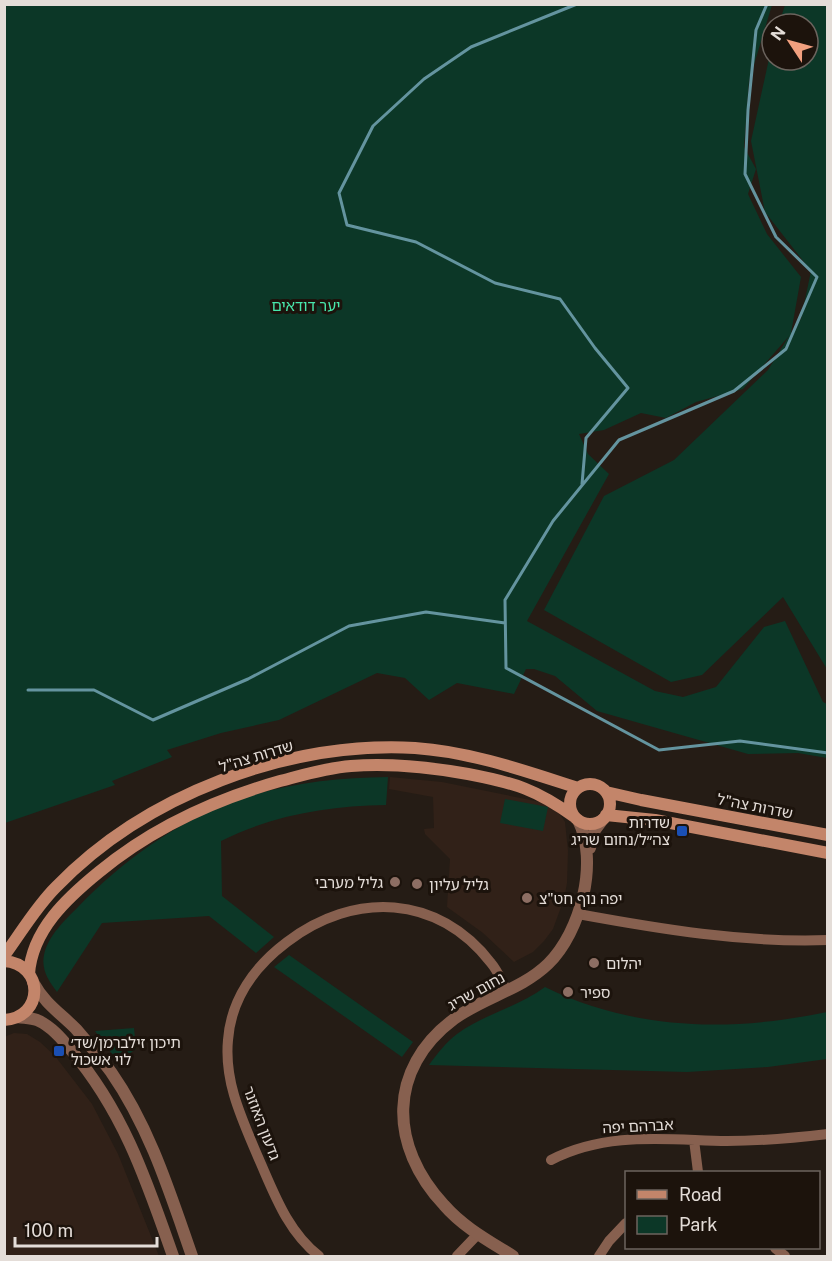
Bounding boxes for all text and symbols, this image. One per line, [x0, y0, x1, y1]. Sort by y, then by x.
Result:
north arrow [760, 12, 820, 72]
text: N [767, 23, 790, 44]
park label: יער דודאים [271, 297, 341, 314]
street label: שדרות צה"ל [217, 737, 295, 775]
street label: שדרות צה"ל [716, 790, 794, 822]
place label: שדרות צה״ל/נחום שריג [571, 814, 670, 848]
marker: שדרות צה״ל/נחום שריג [675, 824, 689, 838]
place label: גליל מערבי [315, 874, 383, 891]
marker: גליל מערבי [388, 875, 402, 889]
place label: גליל עליון [429, 876, 489, 893]
marker: גליל עליון [410, 877, 424, 891]
place label: יפה נוף חט"צ [539, 890, 622, 907]
marker: יפה נוף חט"צ [520, 891, 534, 905]
place label: יהלום [606, 955, 642, 972]
marker: יהלום [587, 956, 601, 970]
street label: נחום שריג [444, 968, 508, 1014]
place label: ספיר [580, 984, 610, 1001]
marker: ספיר [561, 985, 575, 999]
place label: תיכון זילברמן/שד׳ לוי אשכול [71, 1034, 181, 1068]
marker: תיכון זילברמן/שד׳ לוי אשכול [52, 1044, 66, 1058]
street label: גדעון האוזנר [240, 1084, 284, 1163]
street label: אברהם יפה [602, 1116, 674, 1136]
legend [625, 1171, 820, 1249]
text: Road [679, 1184, 722, 1205]
scale bar [15, 1210, 158, 1248]
text: Park [679, 1214, 717, 1235]
text: 100 m [24, 1220, 73, 1241]

